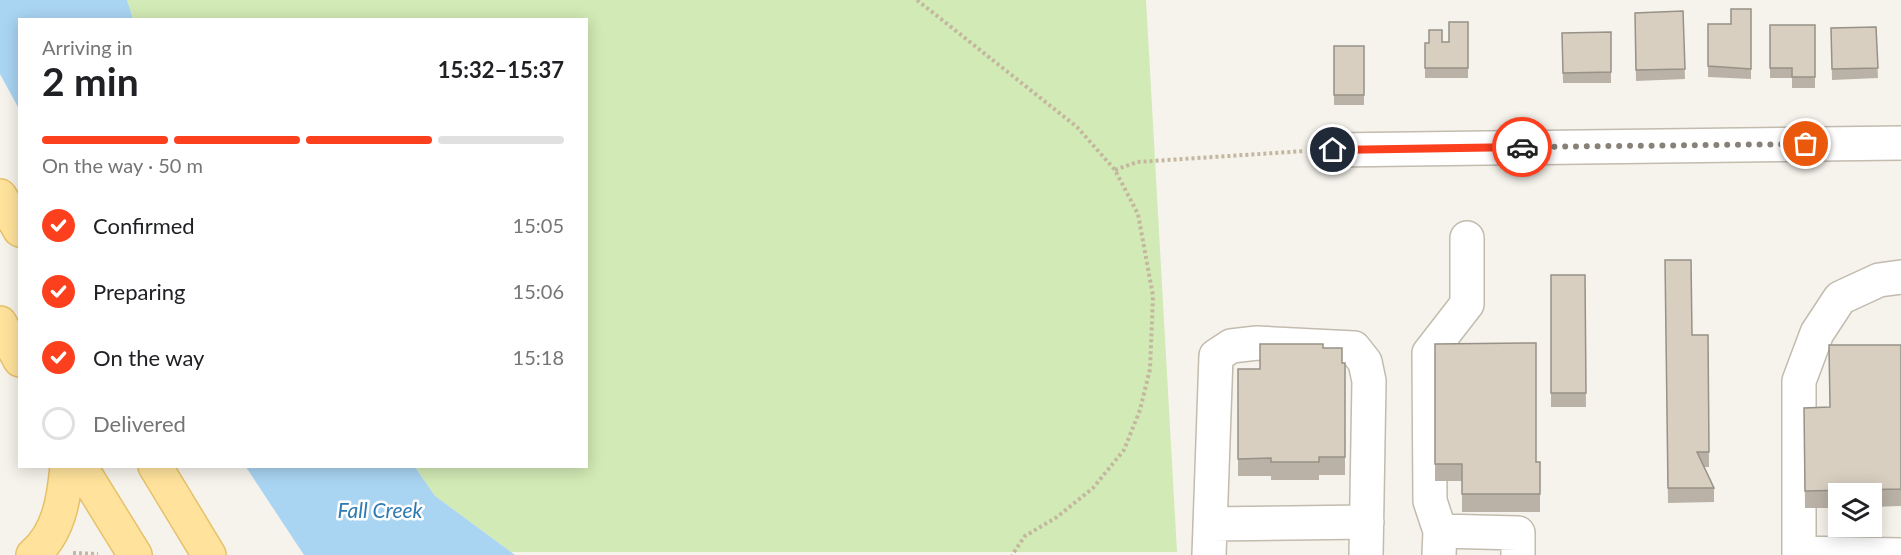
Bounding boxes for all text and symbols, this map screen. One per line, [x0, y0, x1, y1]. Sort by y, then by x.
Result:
text: Arriving in [42, 35, 133, 59]
text: 15:32–15:37 [438, 56, 564, 83]
text: 2 min [42, 58, 139, 104]
courier [1492, 117, 1552, 177]
pin [1780, 118, 1831, 169]
pin [1307, 124, 1358, 175]
icon: bag [1789, 127, 1822, 160]
icon: car [1506, 131, 1539, 164]
icon: home [1316, 133, 1349, 166]
text: On the way · 50 m [42, 153, 203, 177]
icon: check [42, 209, 75, 242]
text: Confirmed [93, 212, 195, 239]
text: 15:05 [513, 213, 564, 237]
icon: check [42, 275, 75, 308]
text: Preparing [93, 278, 185, 305]
text: 15:06 [513, 279, 564, 303]
icon: check [42, 341, 75, 374]
text: On the way [93, 344, 204, 371]
text: 15:18 [513, 345, 564, 369]
text: Delivered [93, 410, 186, 437]
map controls [1828, 483, 1882, 537]
button: layers [1828, 483, 1882, 537]
water label: Fall Creek [338, 497, 423, 522]

